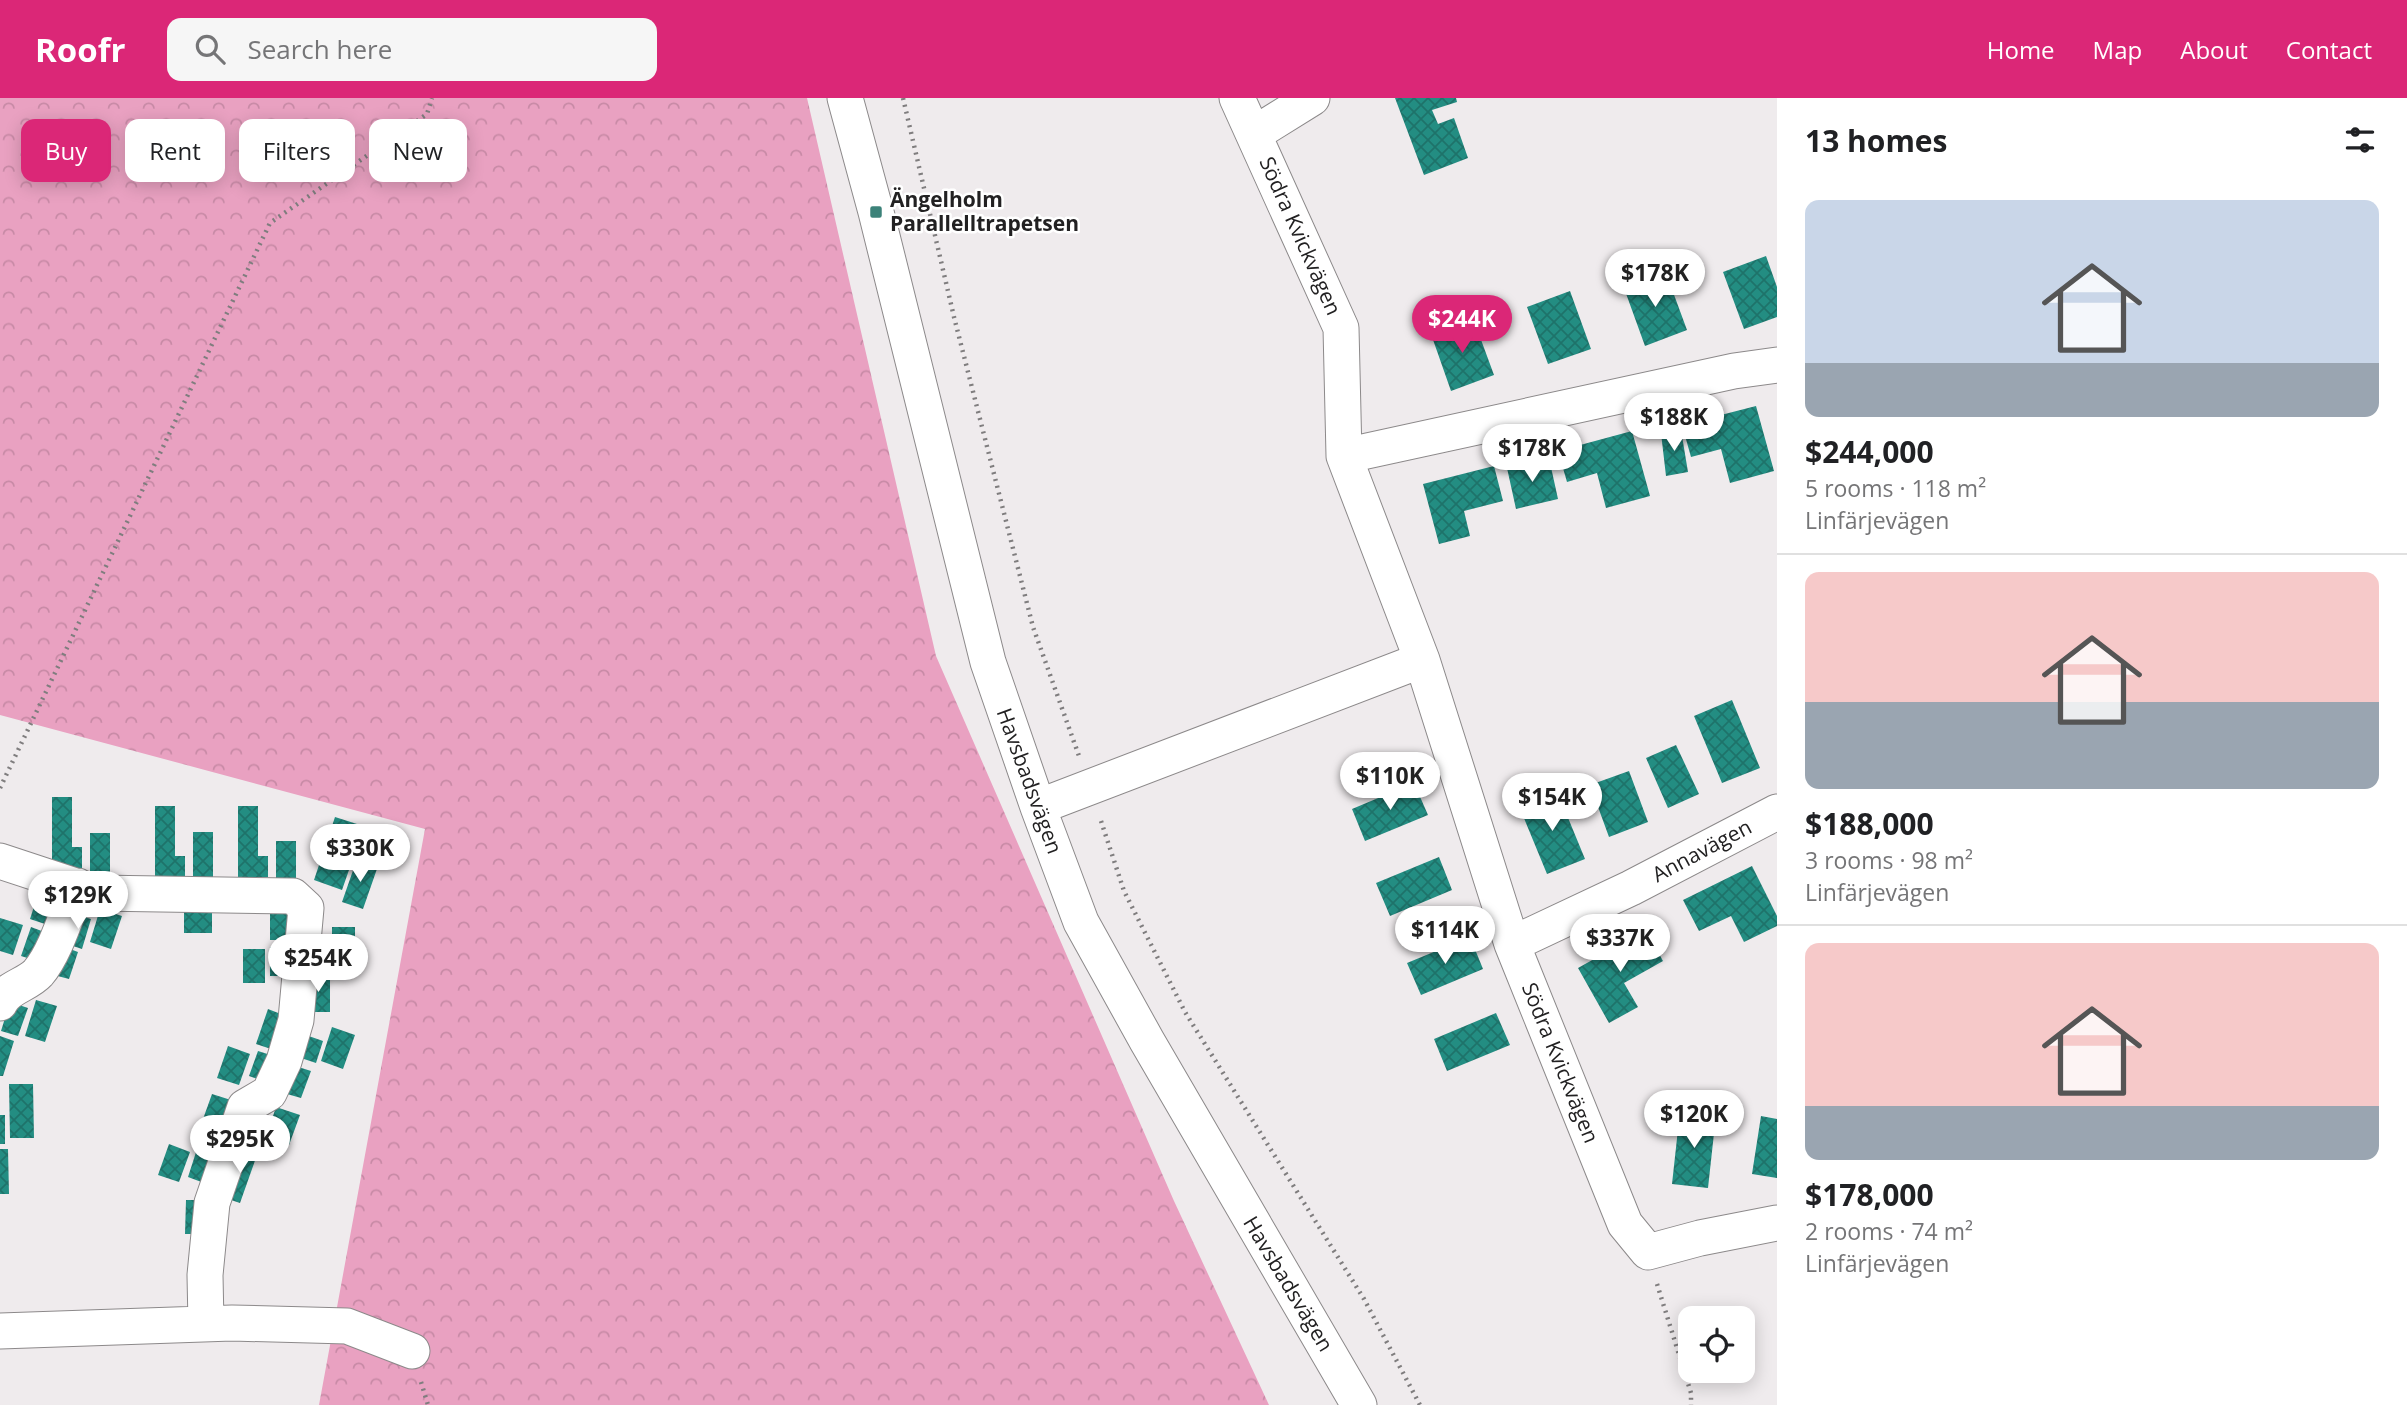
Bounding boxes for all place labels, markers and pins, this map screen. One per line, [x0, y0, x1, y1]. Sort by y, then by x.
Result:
place label: Ängelholm Parallelltrapetsen [890, 185, 1079, 237]
marker: Ängelholm Parallelltrapetsen [868, 204, 884, 220]
pin: $178K [1606, 250, 1704, 309]
pin: $244K [1413, 296, 1511, 355]
pin: $188K [1625, 394, 1723, 453]
pin: $178K [1483, 424, 1581, 484]
pin: $110K [1341, 752, 1439, 812]
pin: $154K [1503, 774, 1601, 833]
pin: $330K [311, 824, 409, 884]
pin: $129K [29, 872, 127, 931]
pin: $114K [1396, 906, 1494, 966]
pin: $337K [1571, 914, 1669, 974]
pin: $254K [269, 934, 367, 994]
pin: $120K [1645, 1090, 1743, 1150]
pin: $295K [191, 1116, 289, 1175]

